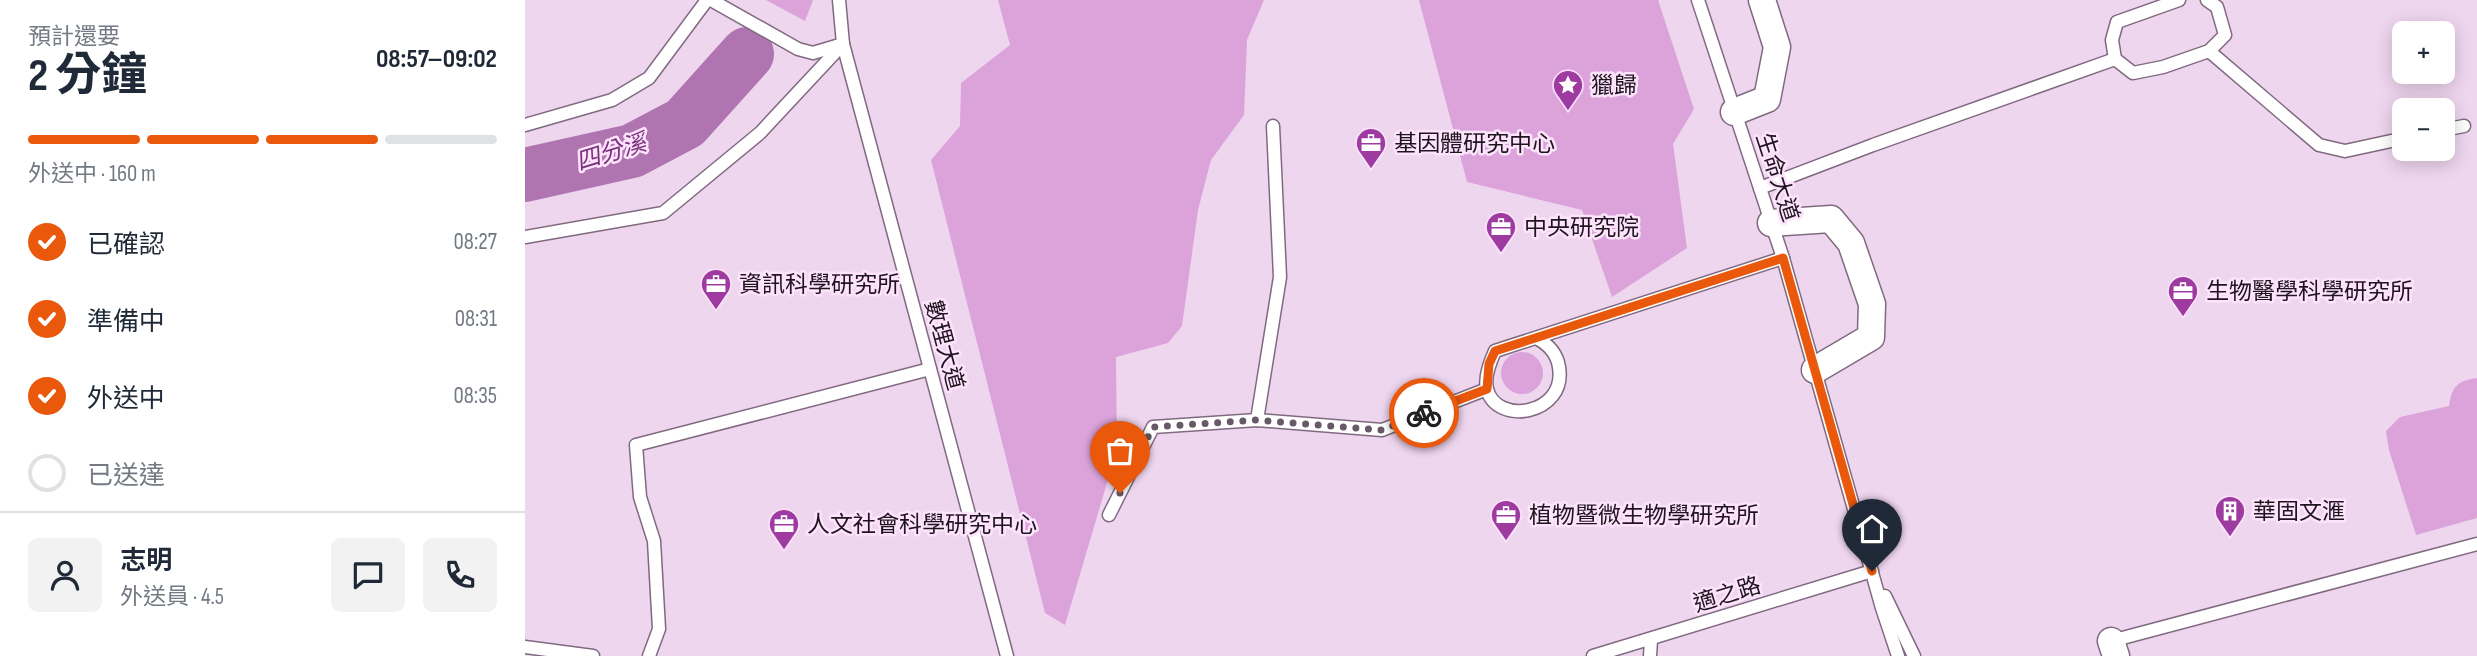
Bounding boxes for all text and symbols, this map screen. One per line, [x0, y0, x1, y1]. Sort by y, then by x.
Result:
map controls [2392, 21, 2455, 161]
button: + [2392, 21, 2455, 84]
text: 預計還要 [28, 23, 120, 51]
text: 08:57–09:02 [376, 44, 497, 75]
text: 2 分鐘 [28, 49, 147, 104]
place icon: 獵歸 [1551, 68, 1585, 112]
place label: 獵歸 [1591, 72, 1637, 100]
button: − [2392, 98, 2455, 161]
office icon: 基因體研究中心 [1354, 126, 1388, 170]
water label: 四分溪 [572, 127, 653, 177]
street label: 生命大道 [1750, 129, 1805, 225]
place label: 基因體研究中心 [1394, 130, 1555, 158]
text: 外送中 · 160 m [28, 160, 156, 188]
office icon: 中央研究院 [1484, 210, 1518, 254]
place label: 中央研究院 [1524, 214, 1639, 242]
icon: check [28, 223, 66, 261]
text: 08:27 [454, 228, 497, 256]
text: 已確認 [87, 230, 165, 261]
office icon: 資訊科學研究所 [699, 267, 733, 311]
place label: 資訊科學研究所 [739, 271, 900, 299]
office icon: 生物醫學科學研究所 [2166, 274, 2200, 318]
place label: 生物醫學科學研究所 [2206, 278, 2413, 306]
street label: 數理大道 [919, 297, 969, 393]
icon: check [28, 300, 66, 338]
text: 08:31 [455, 305, 497, 333]
text: 準備中 [87, 307, 165, 338]
icon: check [28, 377, 66, 415]
courier [1389, 378, 1459, 448]
text: 08:35 [453, 382, 497, 410]
text: 外送中 [87, 384, 165, 415]
icon: bike [1405, 394, 1443, 432]
pin [1090, 421, 1150, 493]
icon: bag [1101, 432, 1139, 470]
text: 已送達 [87, 461, 165, 492]
building icon: 華固文滙 [2213, 494, 2247, 538]
office icon: 植物暨微生物學研究所 [1489, 498, 1523, 542]
place label: 華固文滙 [2253, 498, 2345, 526]
pin [1842, 499, 1902, 571]
place label: 植物暨微生物學研究所 [1529, 502, 1759, 530]
office icon: 人文社會科學研究中心 [767, 507, 801, 551]
icon: home [1853, 510, 1891, 548]
place label: 人文社會科學研究中心 [807, 511, 1037, 539]
button: person [28, 538, 102, 612]
button: chat [331, 538, 405, 612]
button: phone [423, 538, 497, 612]
text: 志明 [120, 546, 172, 577]
street label: 適之路 [1690, 571, 1764, 618]
text: 外送員 · 4.5 [120, 583, 224, 611]

